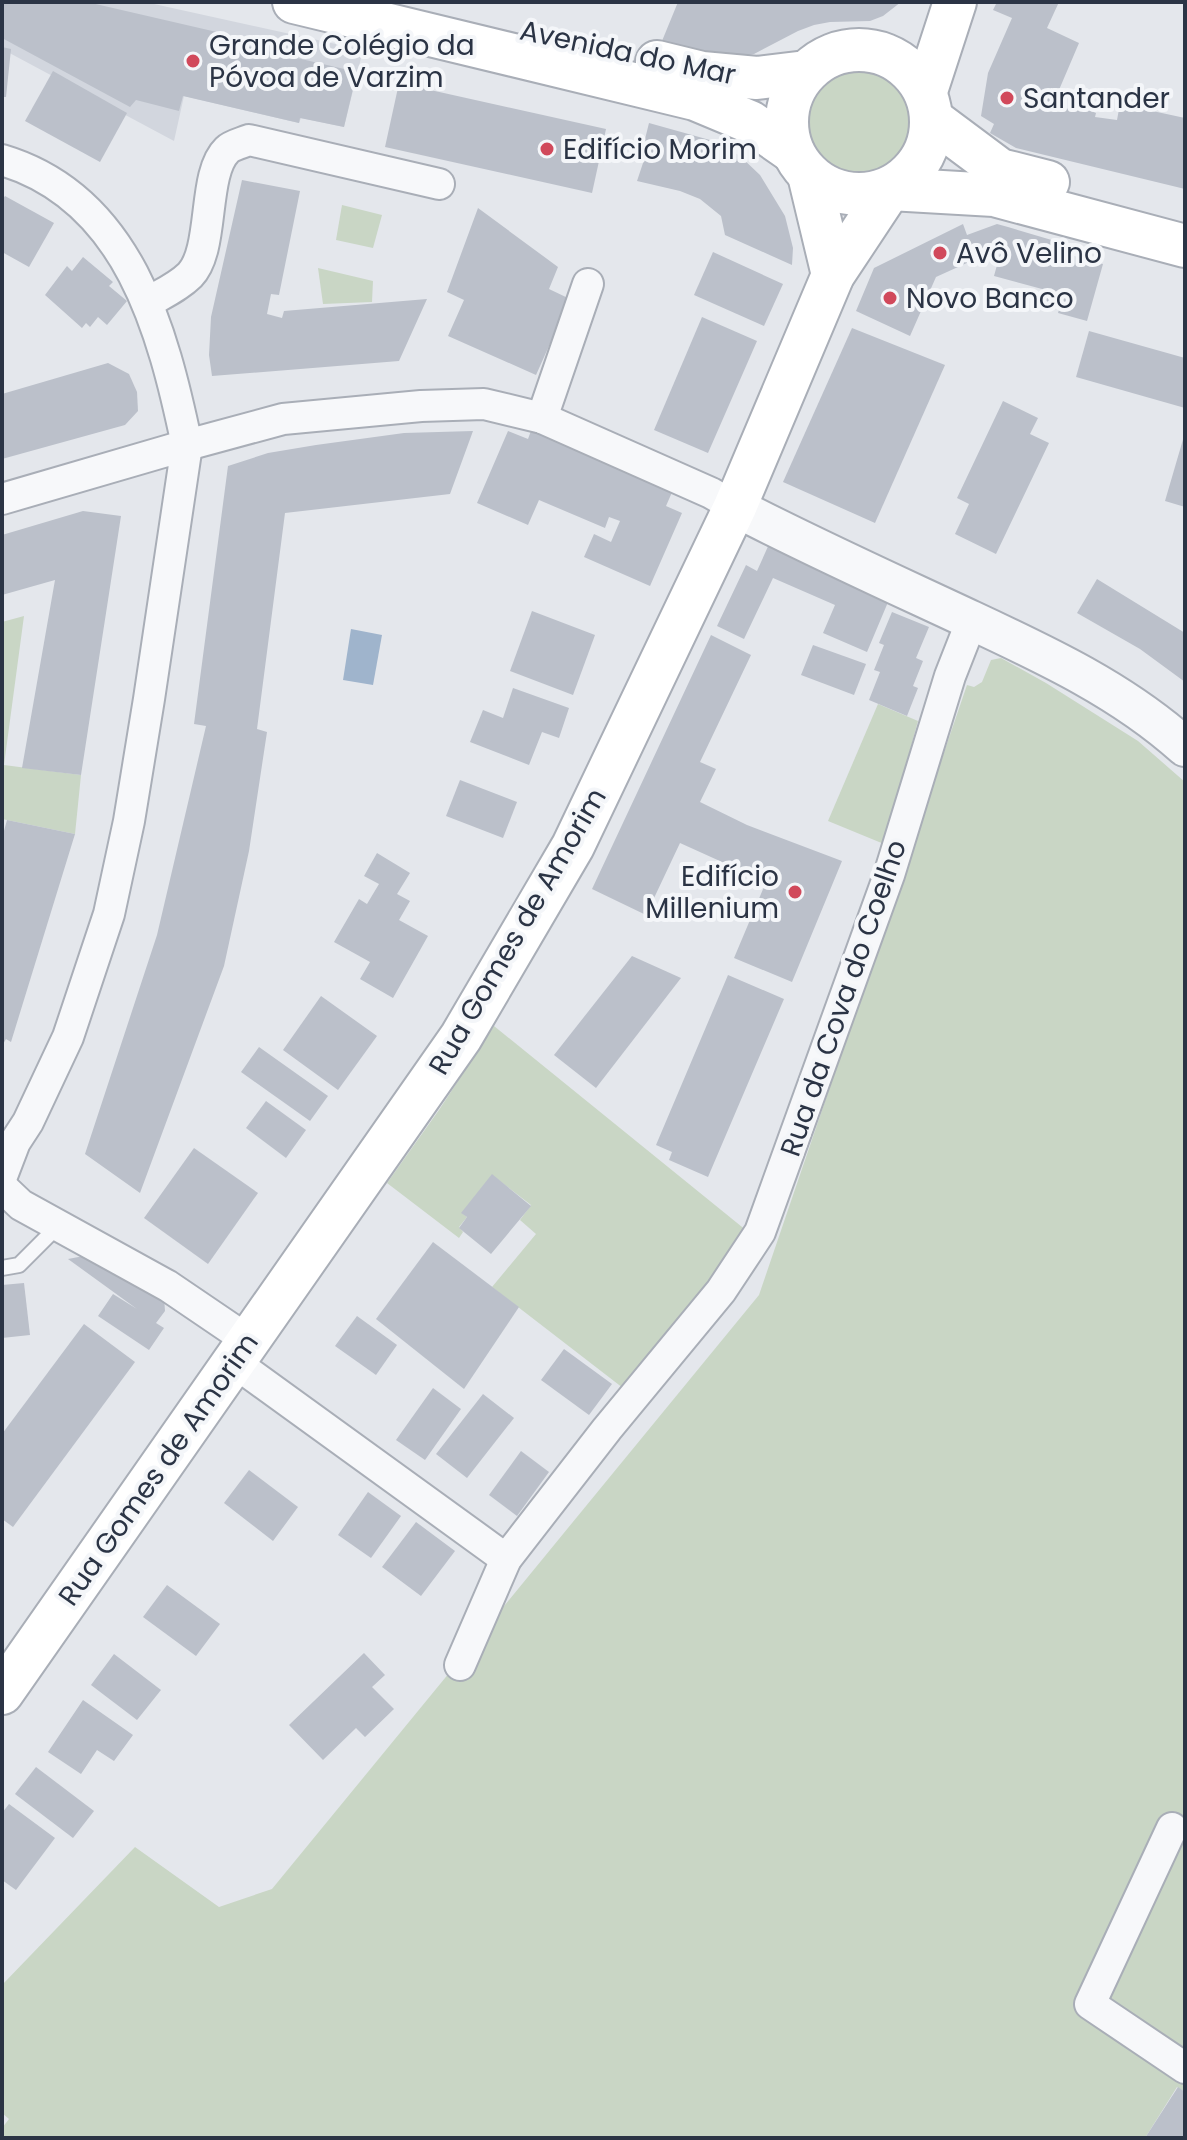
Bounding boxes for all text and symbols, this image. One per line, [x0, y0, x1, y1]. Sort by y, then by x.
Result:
street label: Avenida do Mar [516, 11, 739, 94]
place label: Grande Colégio da Póvoa de Varzim [209, 26, 475, 97]
marker: Grande Colégio da Póvoa de Varzim [184, 52, 202, 70]
place label: Santander [1023, 79, 1170, 118]
marker: Santander [998, 89, 1016, 107]
place label: Edifício Morim [563, 130, 757, 169]
marker: Edifício Morim [538, 140, 556, 158]
place label: Avô Velino [956, 234, 1102, 273]
marker: Avô Velino [931, 244, 949, 262]
place label: Novo Banco [906, 279, 1074, 318]
marker: Novo Banco [881, 289, 899, 307]
street label: Rua Gomes de Amorim [419, 781, 616, 1082]
street label: Rua da Cova do Coelho [771, 835, 916, 1162]
place label: Edifício Millenium [645, 857, 779, 928]
marker: Edifício Millenium [786, 883, 804, 901]
street label: Rua Gomes de Amorim [49, 1325, 268, 1614]

